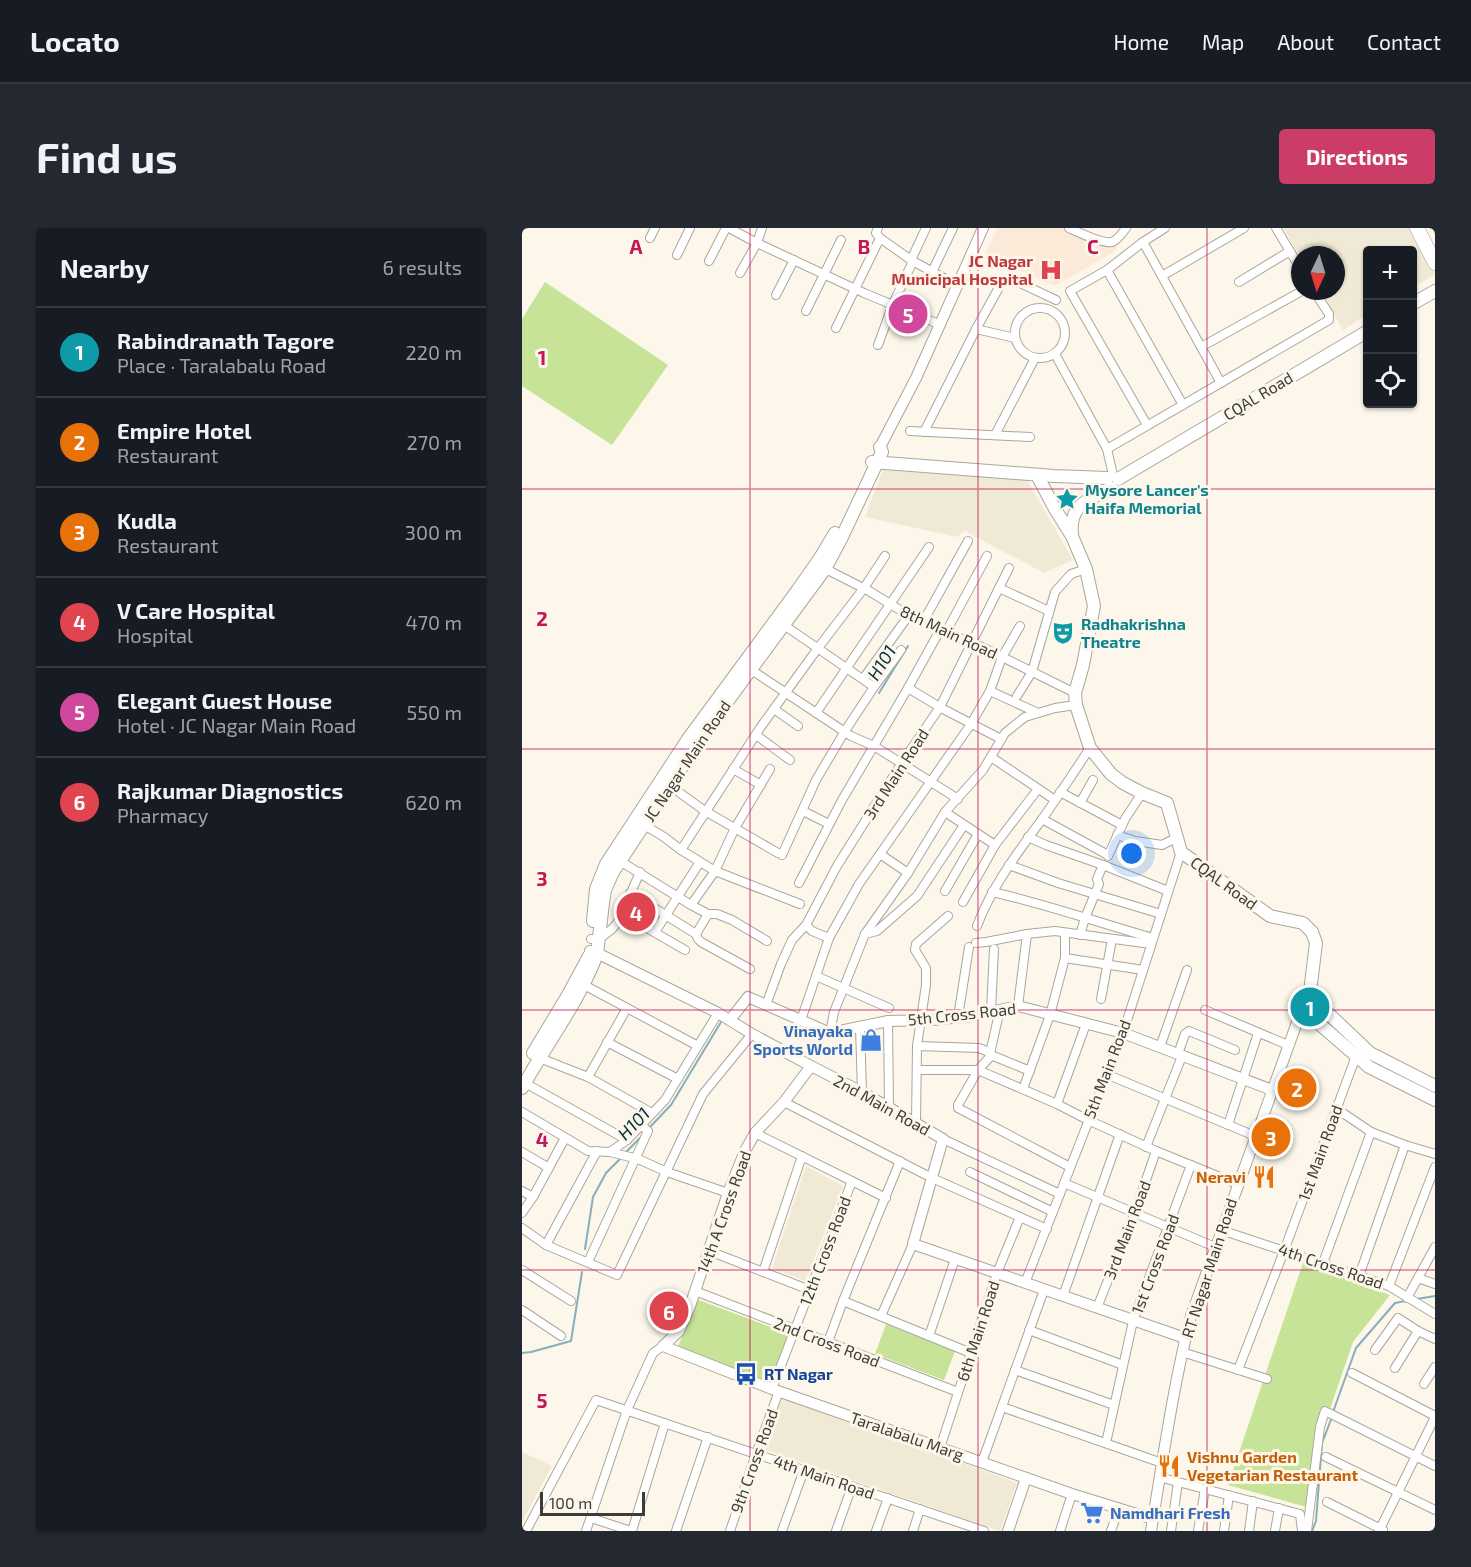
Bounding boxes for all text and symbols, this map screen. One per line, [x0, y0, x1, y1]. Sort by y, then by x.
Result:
text: Locato [30, 24, 120, 58]
text: Home [1113, 29, 1169, 54]
text: Map [1202, 29, 1244, 54]
text: About [1277, 29, 1334, 54]
text: Contact [1367, 29, 1441, 54]
button: Directions [1279, 129, 1435, 184]
text: Find us [36, 131, 178, 181]
text: A [629, 234, 643, 258]
text: B [858, 234, 870, 258]
text: C [1087, 234, 1099, 258]
north arrow [1291, 246, 1345, 300]
map controls [1363, 246, 1417, 408]
button: + [1363, 246, 1417, 300]
place label: JC Nagar Municipal Hospital [891, 251, 1034, 288]
text: Nearby [60, 252, 149, 283]
text: 6 results [382, 255, 462, 279]
hospital icon: JC Nagar Municipal Hospital [1038, 257, 1064, 283]
pin: 5 [888, 292, 928, 337]
button: − [1363, 300, 1417, 354]
text: Rabindranath Tagore [117, 327, 335, 353]
text: 1 [75, 340, 84, 364]
text: 220 m [405, 340, 462, 364]
text: 1 [538, 345, 546, 369]
text: Place · Taralabalu Road [117, 353, 326, 377]
button: locate [1363, 354, 1417, 408]
street label: CQAL Road [1220, 367, 1296, 425]
text: Empire Hotel [117, 417, 252, 443]
text: 2 [74, 430, 85, 454]
text: 270 m [406, 430, 462, 454]
text: Restaurant [117, 443, 218, 467]
place label: Mysore Lancer's Haifa Memorial [1085, 480, 1209, 517]
place icon: Mysore Lancer's Haifa Memorial [1054, 486, 1080, 512]
text: Kudla [117, 507, 177, 533]
text: 3 [74, 520, 85, 544]
text: 300 m [405, 520, 462, 544]
text: Restaurant [117, 533, 218, 557]
text: V Care Hospital [117, 597, 275, 623]
street label: 8th Main Road [898, 601, 1001, 662]
text: 2 [536, 606, 548, 630]
text: 4 [73, 610, 86, 634]
text: 470 m [405, 610, 462, 634]
place label: Radhakrishna Theatre [1081, 614, 1186, 651]
theatre icon: Radhakrishna Theatre [1050, 620, 1076, 646]
text: Hospital [117, 623, 193, 647]
water label: H101 [862, 641, 900, 684]
text: Elegant Guest House [117, 687, 332, 713]
street label: JC Nagar Main Road [639, 697, 734, 825]
text: 5 [74, 700, 85, 724]
text: 550 m [407, 700, 462, 724]
text: Hotel · JC Nagar Main Road [117, 713, 356, 737]
street label: 3rd Main Road [859, 725, 932, 823]
text: Rajkumar Diagnostics [117, 777, 343, 803]
text: 6 [74, 790, 85, 814]
text: 620 m [405, 790, 462, 814]
text: Pharmacy [117, 803, 208, 827]
your location [1117, 839, 1146, 868]
street label: CQAL Road [1187, 852, 1261, 914]
text: 3 [536, 866, 548, 890]
pin: 4 [616, 890, 656, 934]
pin: 1 [1290, 984, 1330, 1030]
street label: 5th Cross Road [907, 998, 1017, 1029]
street label: 5th Main Road [1079, 1017, 1134, 1121]
place label: Vinayaka Sports World [753, 1021, 853, 1058]
shop icon: Vinayaka Sports World [858, 1027, 884, 1053]
pin: 2 [1278, 1066, 1316, 1110]
street label: 2nd Main Road [831, 1070, 934, 1139]
water label: H101 [613, 1102, 654, 1144]
street label: 1st Main Road [1293, 1102, 1346, 1203]
pin: 3 [1252, 1114, 1290, 1160]
text: 4 [536, 1127, 549, 1151]
street label: 14th A Cross Road [693, 1148, 755, 1276]
restaurant icon: Neravi [1251, 1164, 1277, 1190]
place label: Neravi [1196, 1167, 1246, 1186]
street label: 3rd Main Road [1099, 1178, 1154, 1282]
street label: 12th Cross Road [795, 1194, 854, 1308]
street label: RT Nagar Main Road [1177, 1195, 1240, 1340]
street label: 1st Cross Road [1127, 1211, 1182, 1316]
street label: 4th Cross Road [1276, 1239, 1386, 1292]
street label: 6th Main Road [952, 1278, 1003, 1384]
pin: 6 [650, 1288, 688, 1334]
street label: 2nd Cross Road [771, 1313, 883, 1370]
bus stop icon: RT Nagar [733, 1361, 759, 1387]
place label: RT Nagar [764, 1364, 833, 1383]
text: 5 [536, 1388, 548, 1412]
street label: 9th Cross Road [726, 1406, 781, 1515]
street label: Taralabalu Marg [848, 1407, 966, 1464]
place label: Vishnu Garden Vegetarian Restaurant [1187, 1447, 1358, 1484]
street label: 4th Main Road [771, 1450, 877, 1503]
restaurant icon: Vishnu Garden Vegetarian Restaurant [1156, 1453, 1182, 1479]
scale bar [540, 1489, 645, 1516]
text: 100 m [549, 1493, 592, 1512]
supermarket icon: Namdhari Fresh [1079, 1500, 1105, 1526]
place label: Namdhari Fresh [1110, 1503, 1230, 1522]

